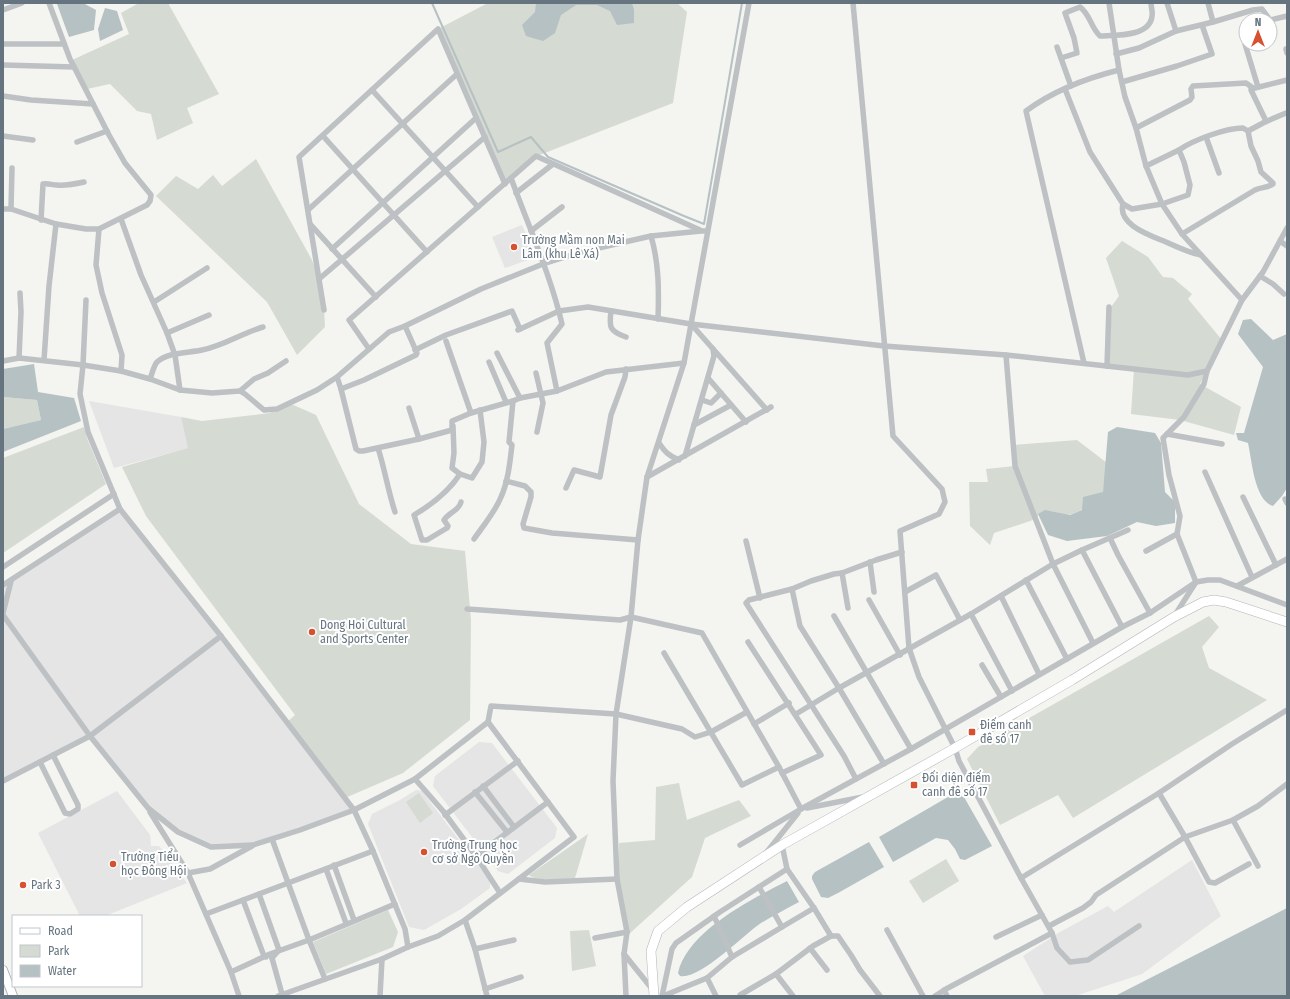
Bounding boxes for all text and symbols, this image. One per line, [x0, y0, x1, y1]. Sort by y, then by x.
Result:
north arrow [1238, 12, 1278, 52]
text: N [1255, 16, 1261, 29]
place label: Trường Mầm non Mai Lâm (khu Lê Xá) [522, 232, 625, 261]
marker: Trường Mầm non Mai Lâm (khu Lê Xá) [509, 242, 519, 252]
place label: Dong Hoi Cultural and Sports Center [320, 618, 409, 646]
marker: Dong Hoi Cultural and Sports Center [307, 627, 317, 637]
place label: Điếm canh đê số 17 [980, 717, 1032, 746]
marker: Điếm canh đê số 17 [967, 727, 977, 737]
place label: Đối diện điếm canh đê số 17 [922, 770, 990, 799]
marker: Đối diện điếm canh đê số 17 [909, 780, 919, 790]
place label: Trường Trung học cơ sở Ngô Quyền [432, 838, 517, 866]
marker: Trường Trung học cơ sở Ngô Quyền [419, 847, 429, 857]
place label: Trường Tiểu học Đông Hội [121, 848, 186, 878]
marker: Trường Tiểu học Đông Hội [108, 859, 118, 869]
place label: Park 3 [31, 878, 61, 892]
marker: Park 3 [18, 880, 28, 890]
legend [12, 915, 142, 987]
text: Road [48, 924, 73, 938]
text: Park [48, 944, 70, 958]
text: Water [48, 964, 77, 978]

